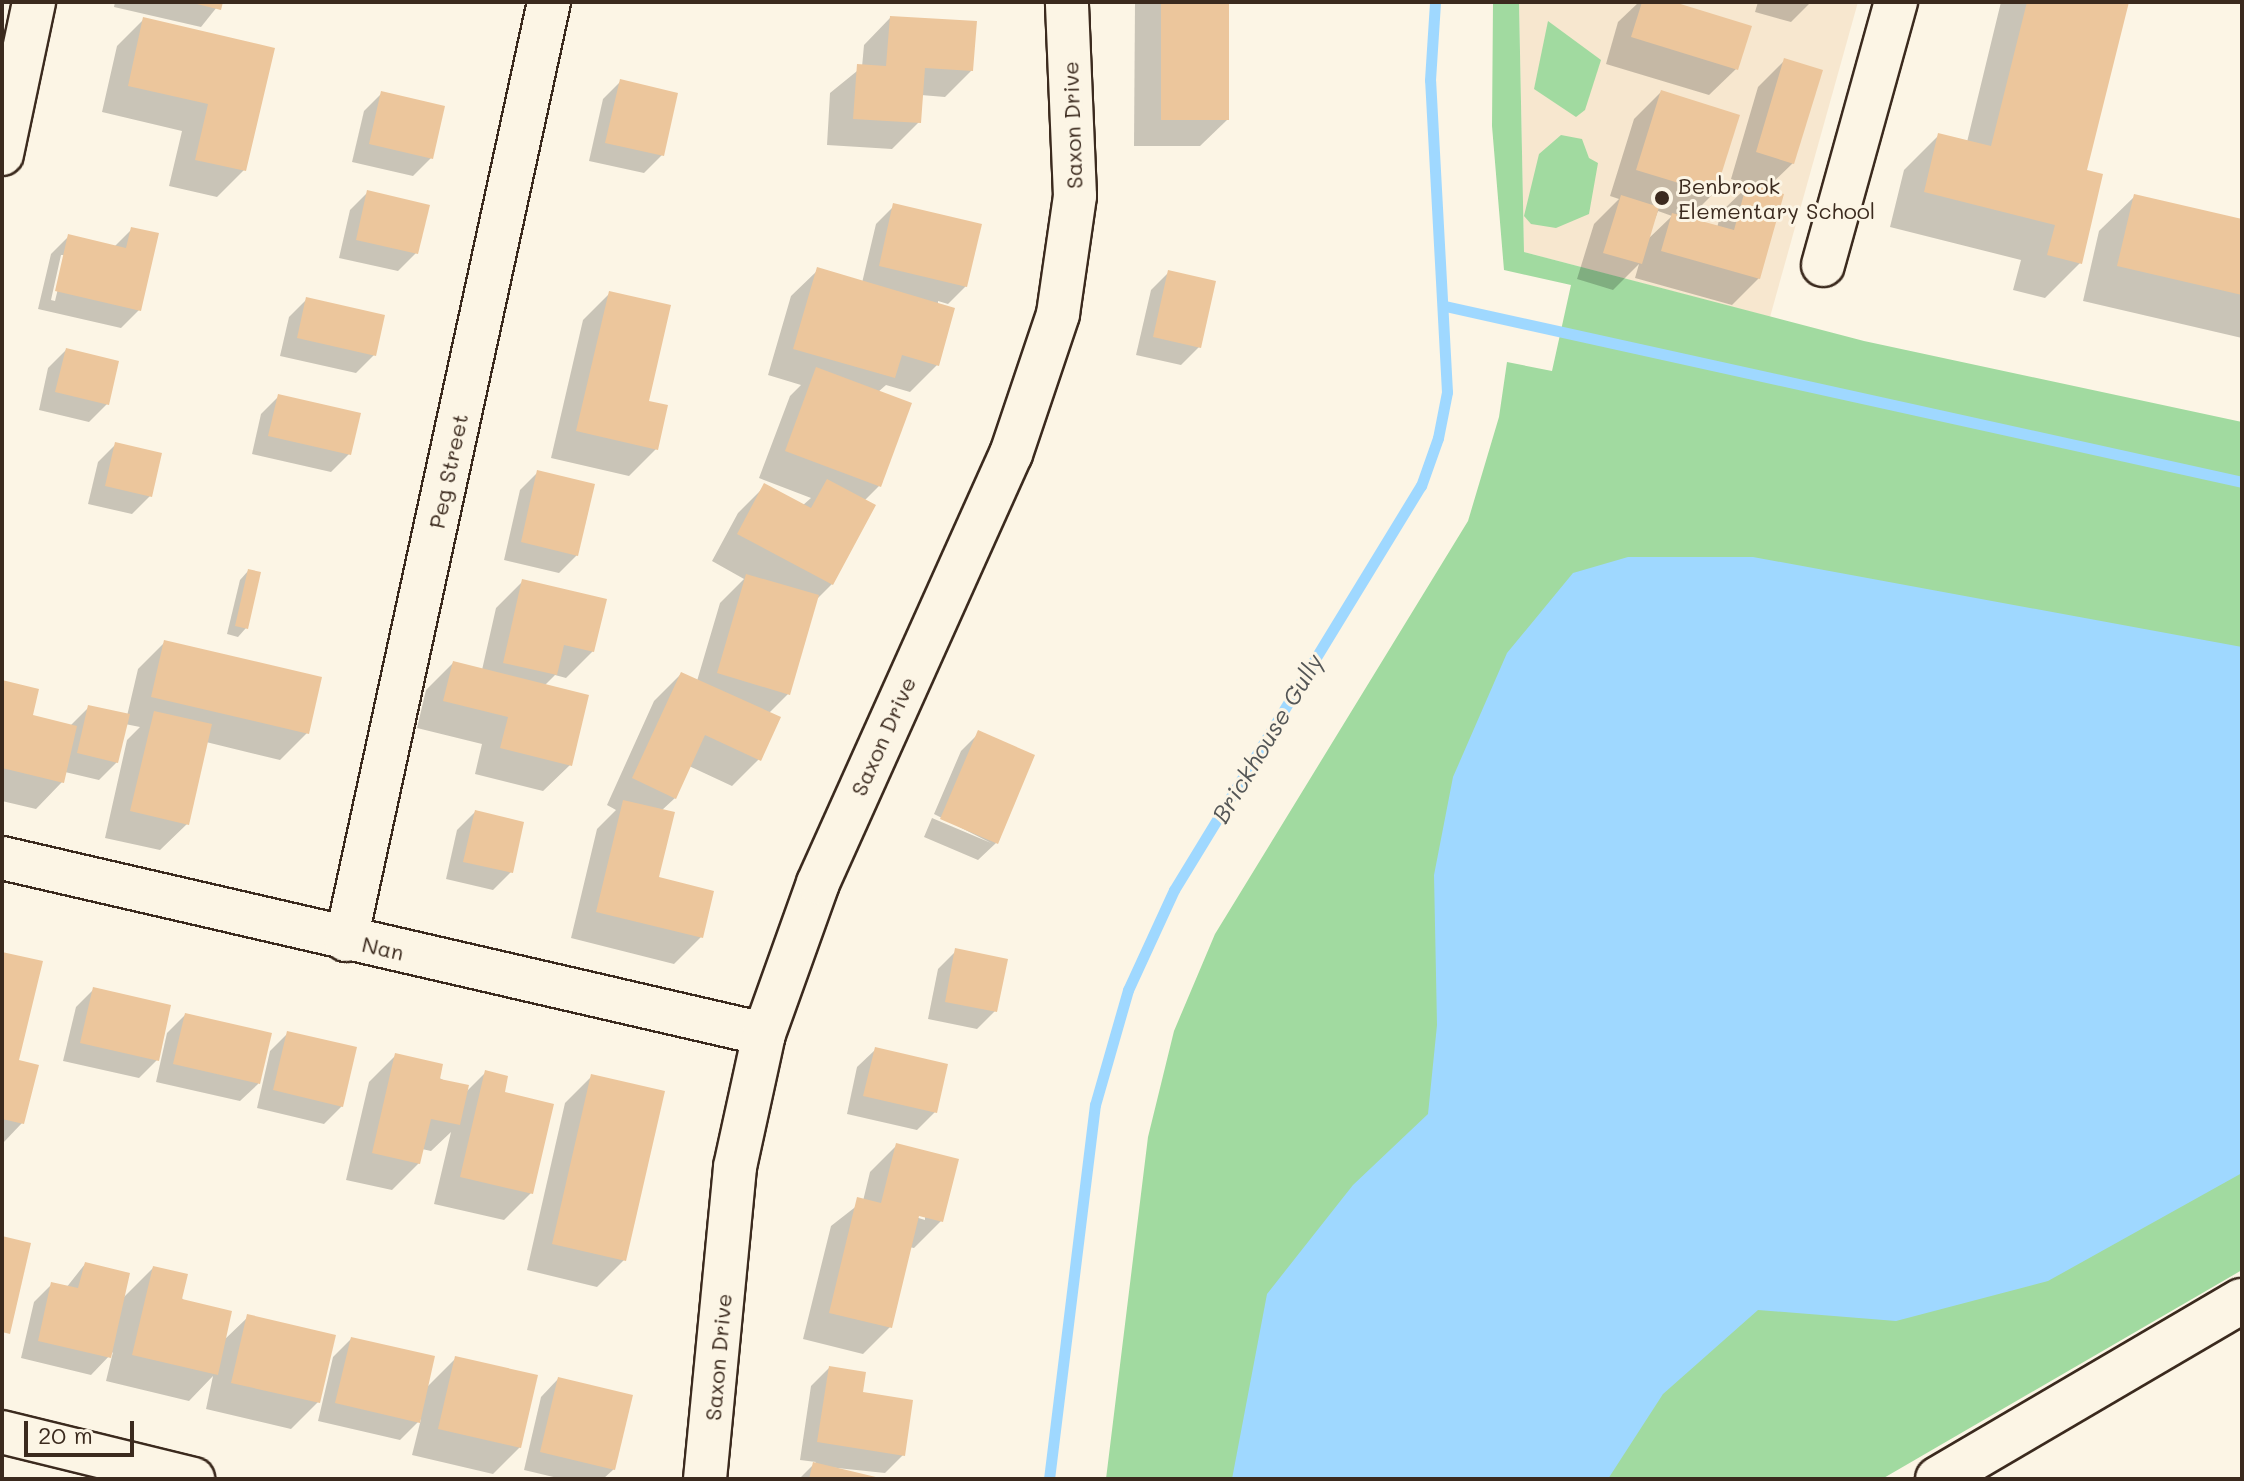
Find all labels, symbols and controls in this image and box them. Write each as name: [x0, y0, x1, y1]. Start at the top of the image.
street label: Saxon Drive: [1057, 61, 1087, 189]
place label: Benbrook Elementary School: [1678, 172, 1875, 224]
marker: Benbrook Elementary School: [1653, 189, 1671, 207]
street label: Peg Street: [423, 411, 473, 531]
water label: Brickhouse Gully: [1205, 648, 1329, 828]
street label: Saxon Drive: [845, 672, 921, 800]
street label: Nan: [360, 930, 406, 966]
street label: Saxon Drive: [699, 1292, 737, 1422]
scale bar: [28, 1405, 138, 1455]
text: 20 m: [38, 1419, 93, 1450]

